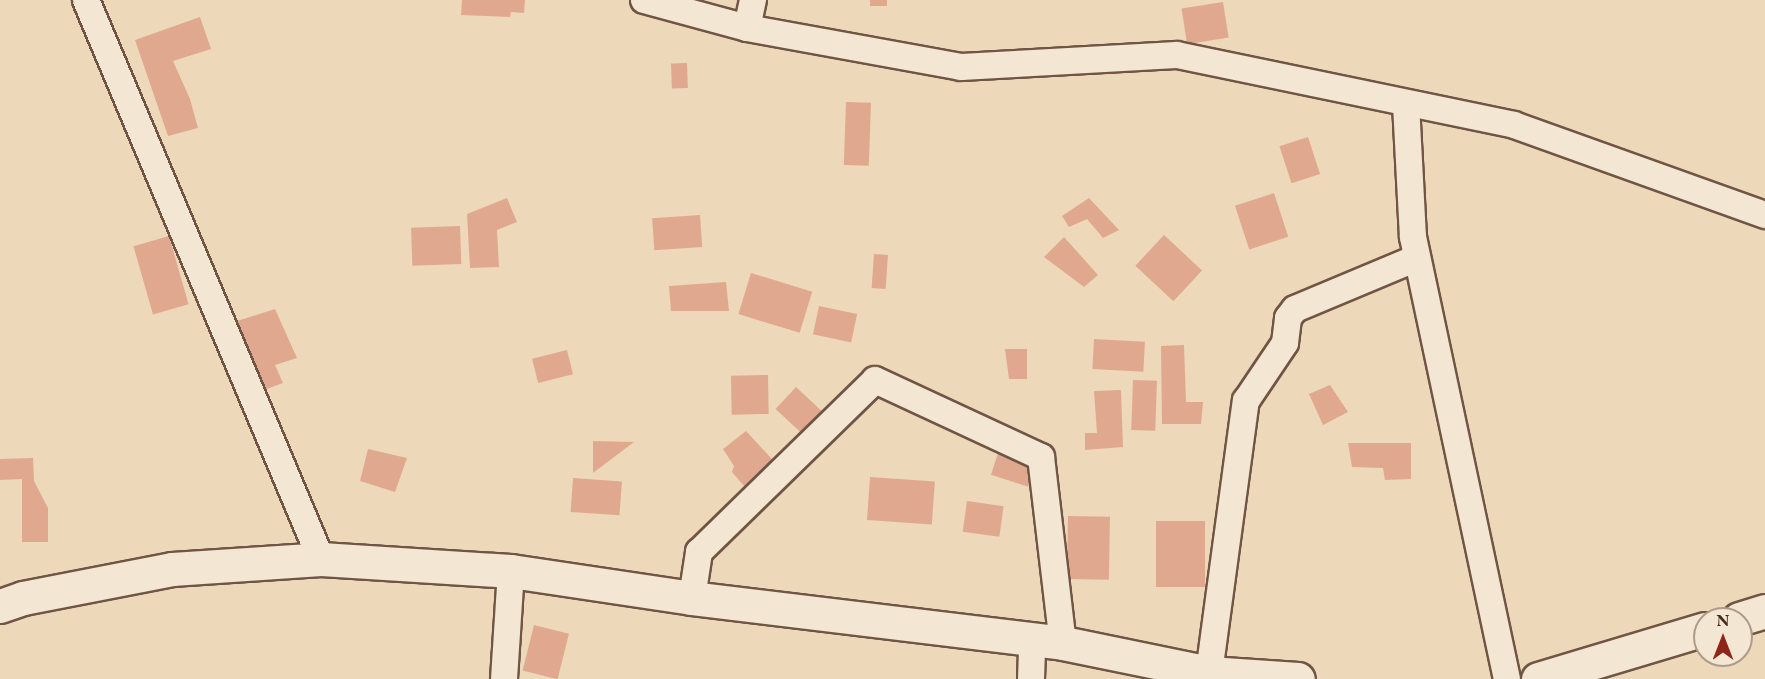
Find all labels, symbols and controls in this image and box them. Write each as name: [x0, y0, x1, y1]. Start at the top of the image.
north arrow: [1693, 607, 1753, 667]
text: N: [1717, 610, 1729, 631]

